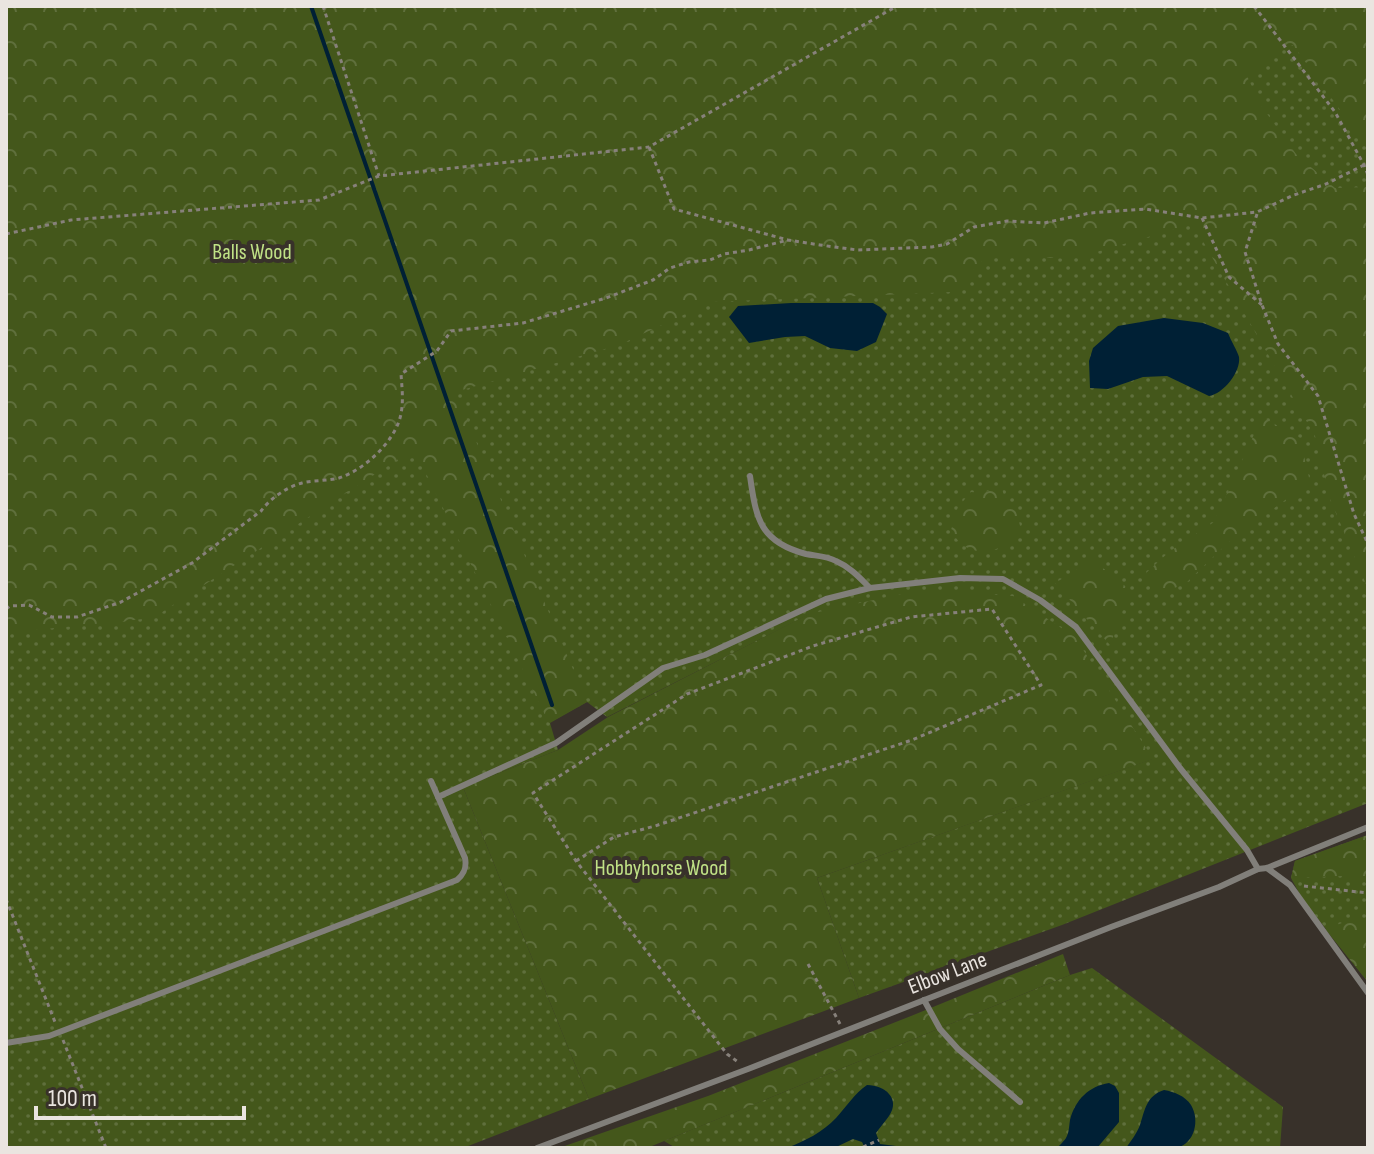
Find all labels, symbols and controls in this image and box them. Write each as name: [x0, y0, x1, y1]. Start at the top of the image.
park label: Balls Wood: [212, 239, 292, 266]
park label: Hobbyhorse Wood: [594, 855, 728, 882]
street label: Elbow Lane: [904, 946, 991, 1001]
scale bar: [36, 1070, 244, 1120]
text: 100 m: [48, 1084, 97, 1113]

